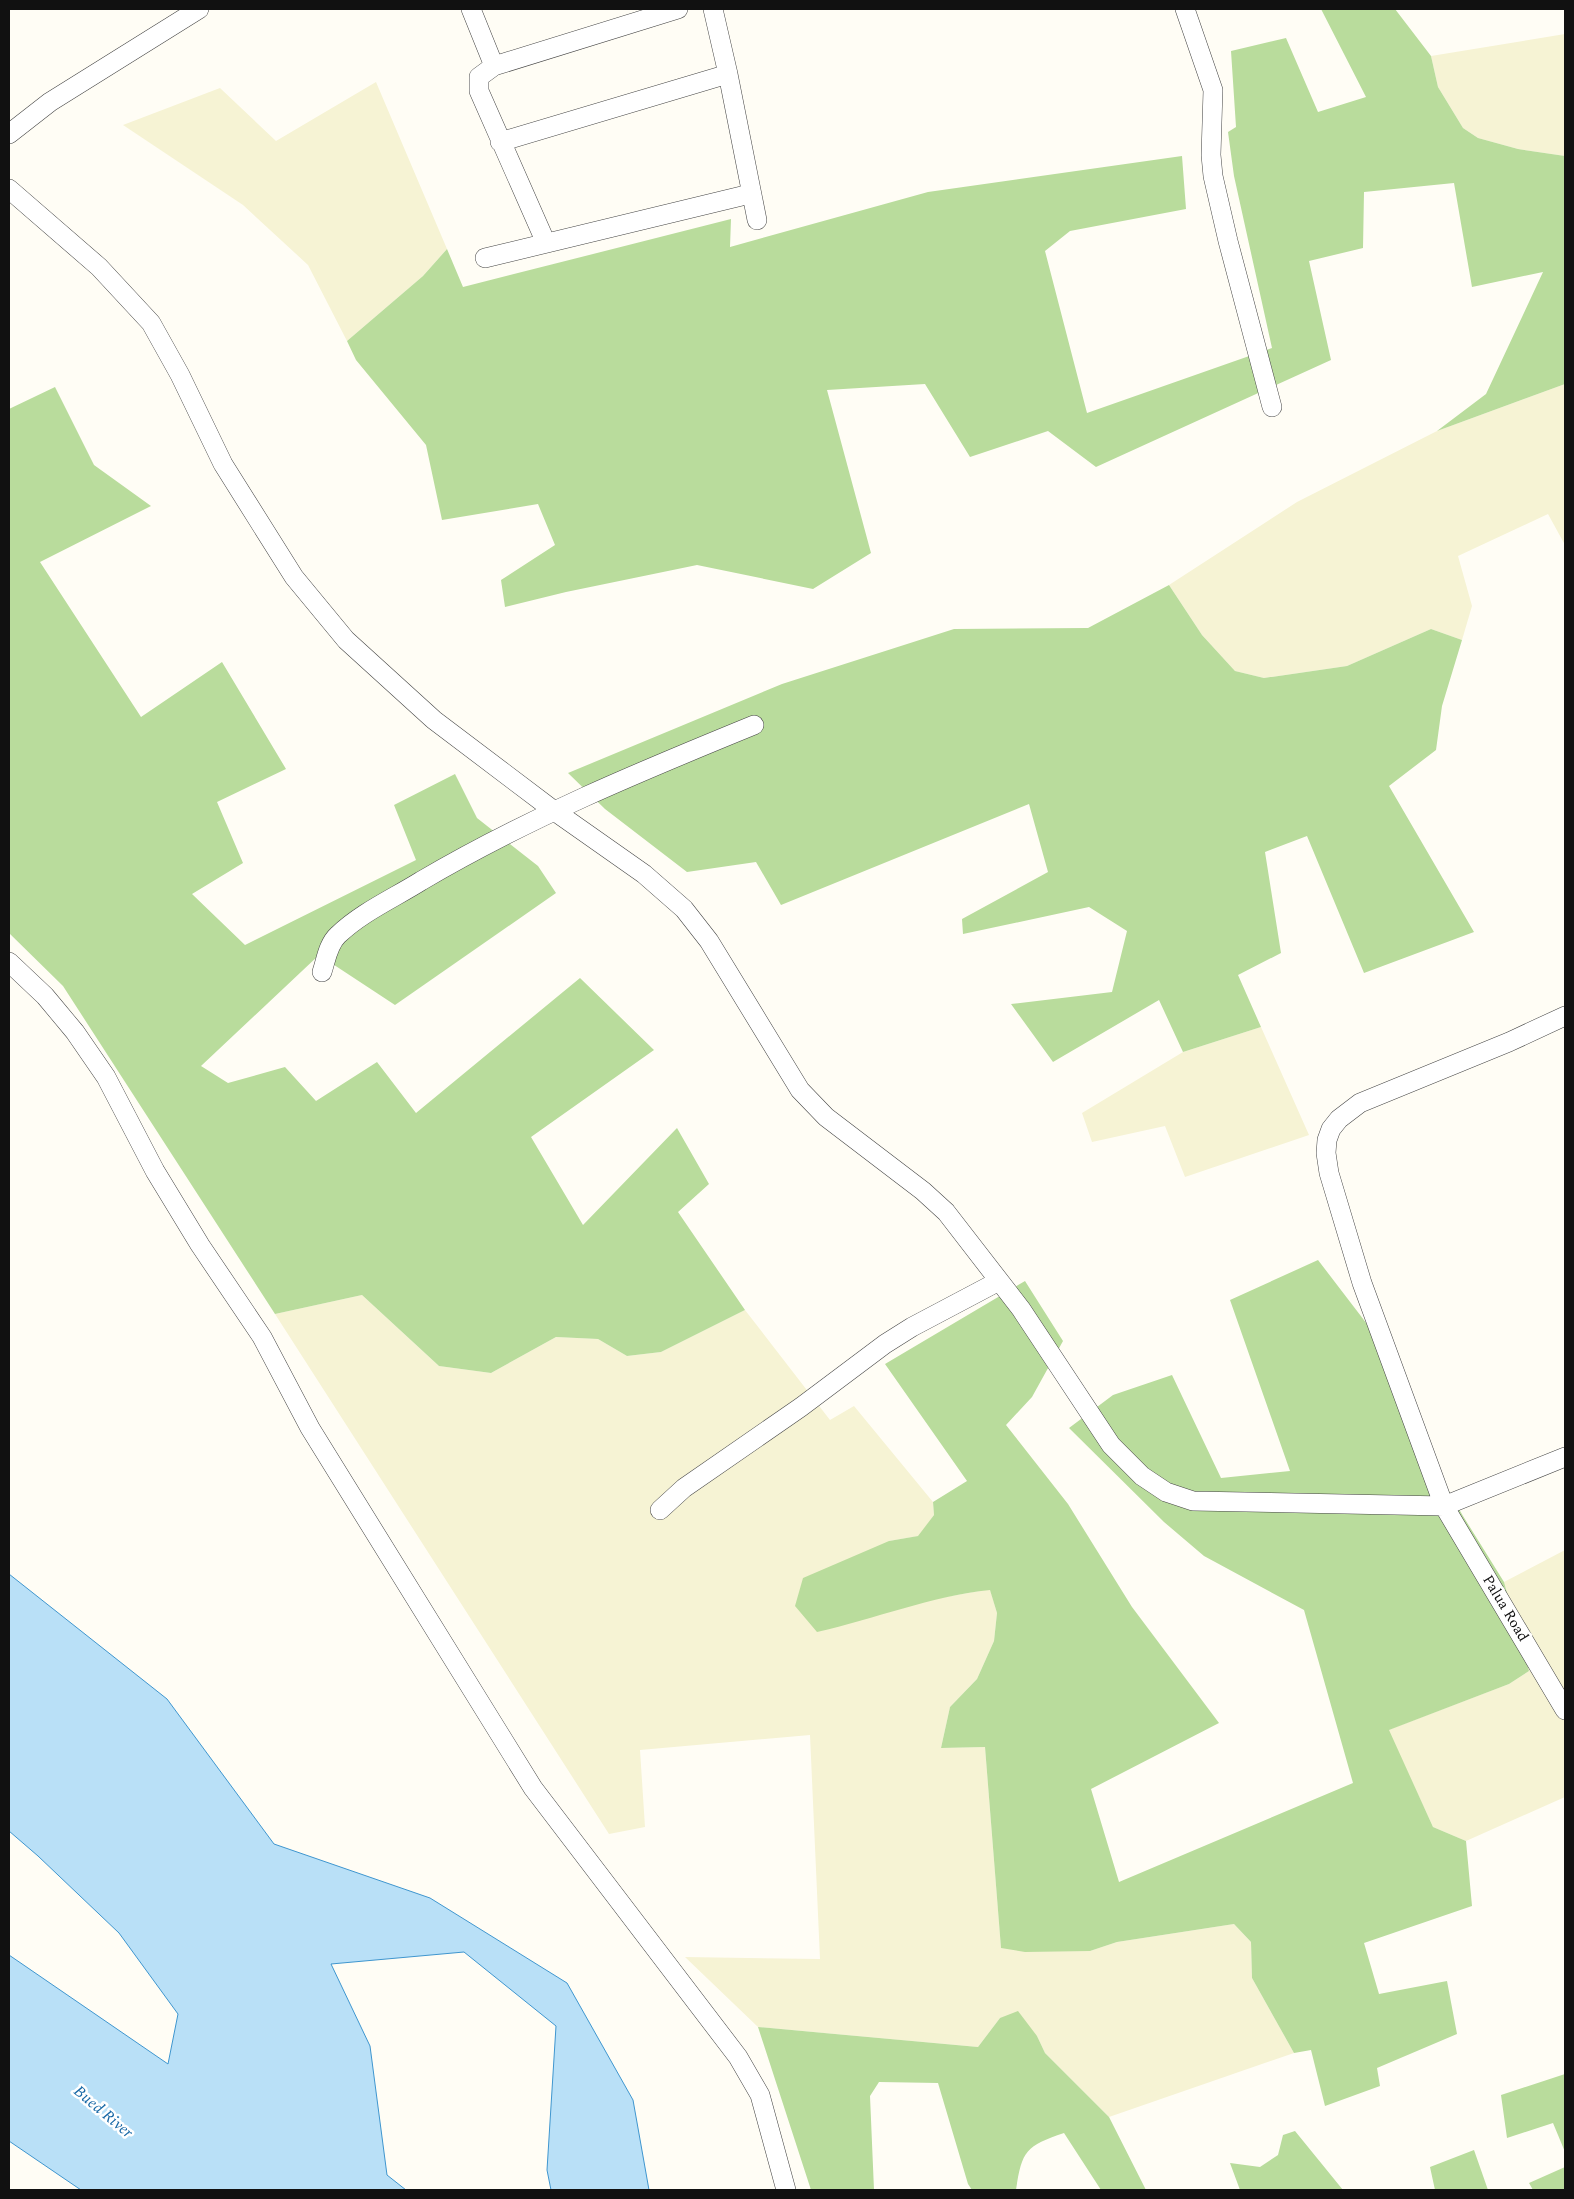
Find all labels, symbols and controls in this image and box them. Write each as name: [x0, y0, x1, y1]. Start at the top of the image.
street label: Palua Road: [1477, 1571, 1535, 1646]
water label: Bued River: [68, 2080, 139, 2144]

